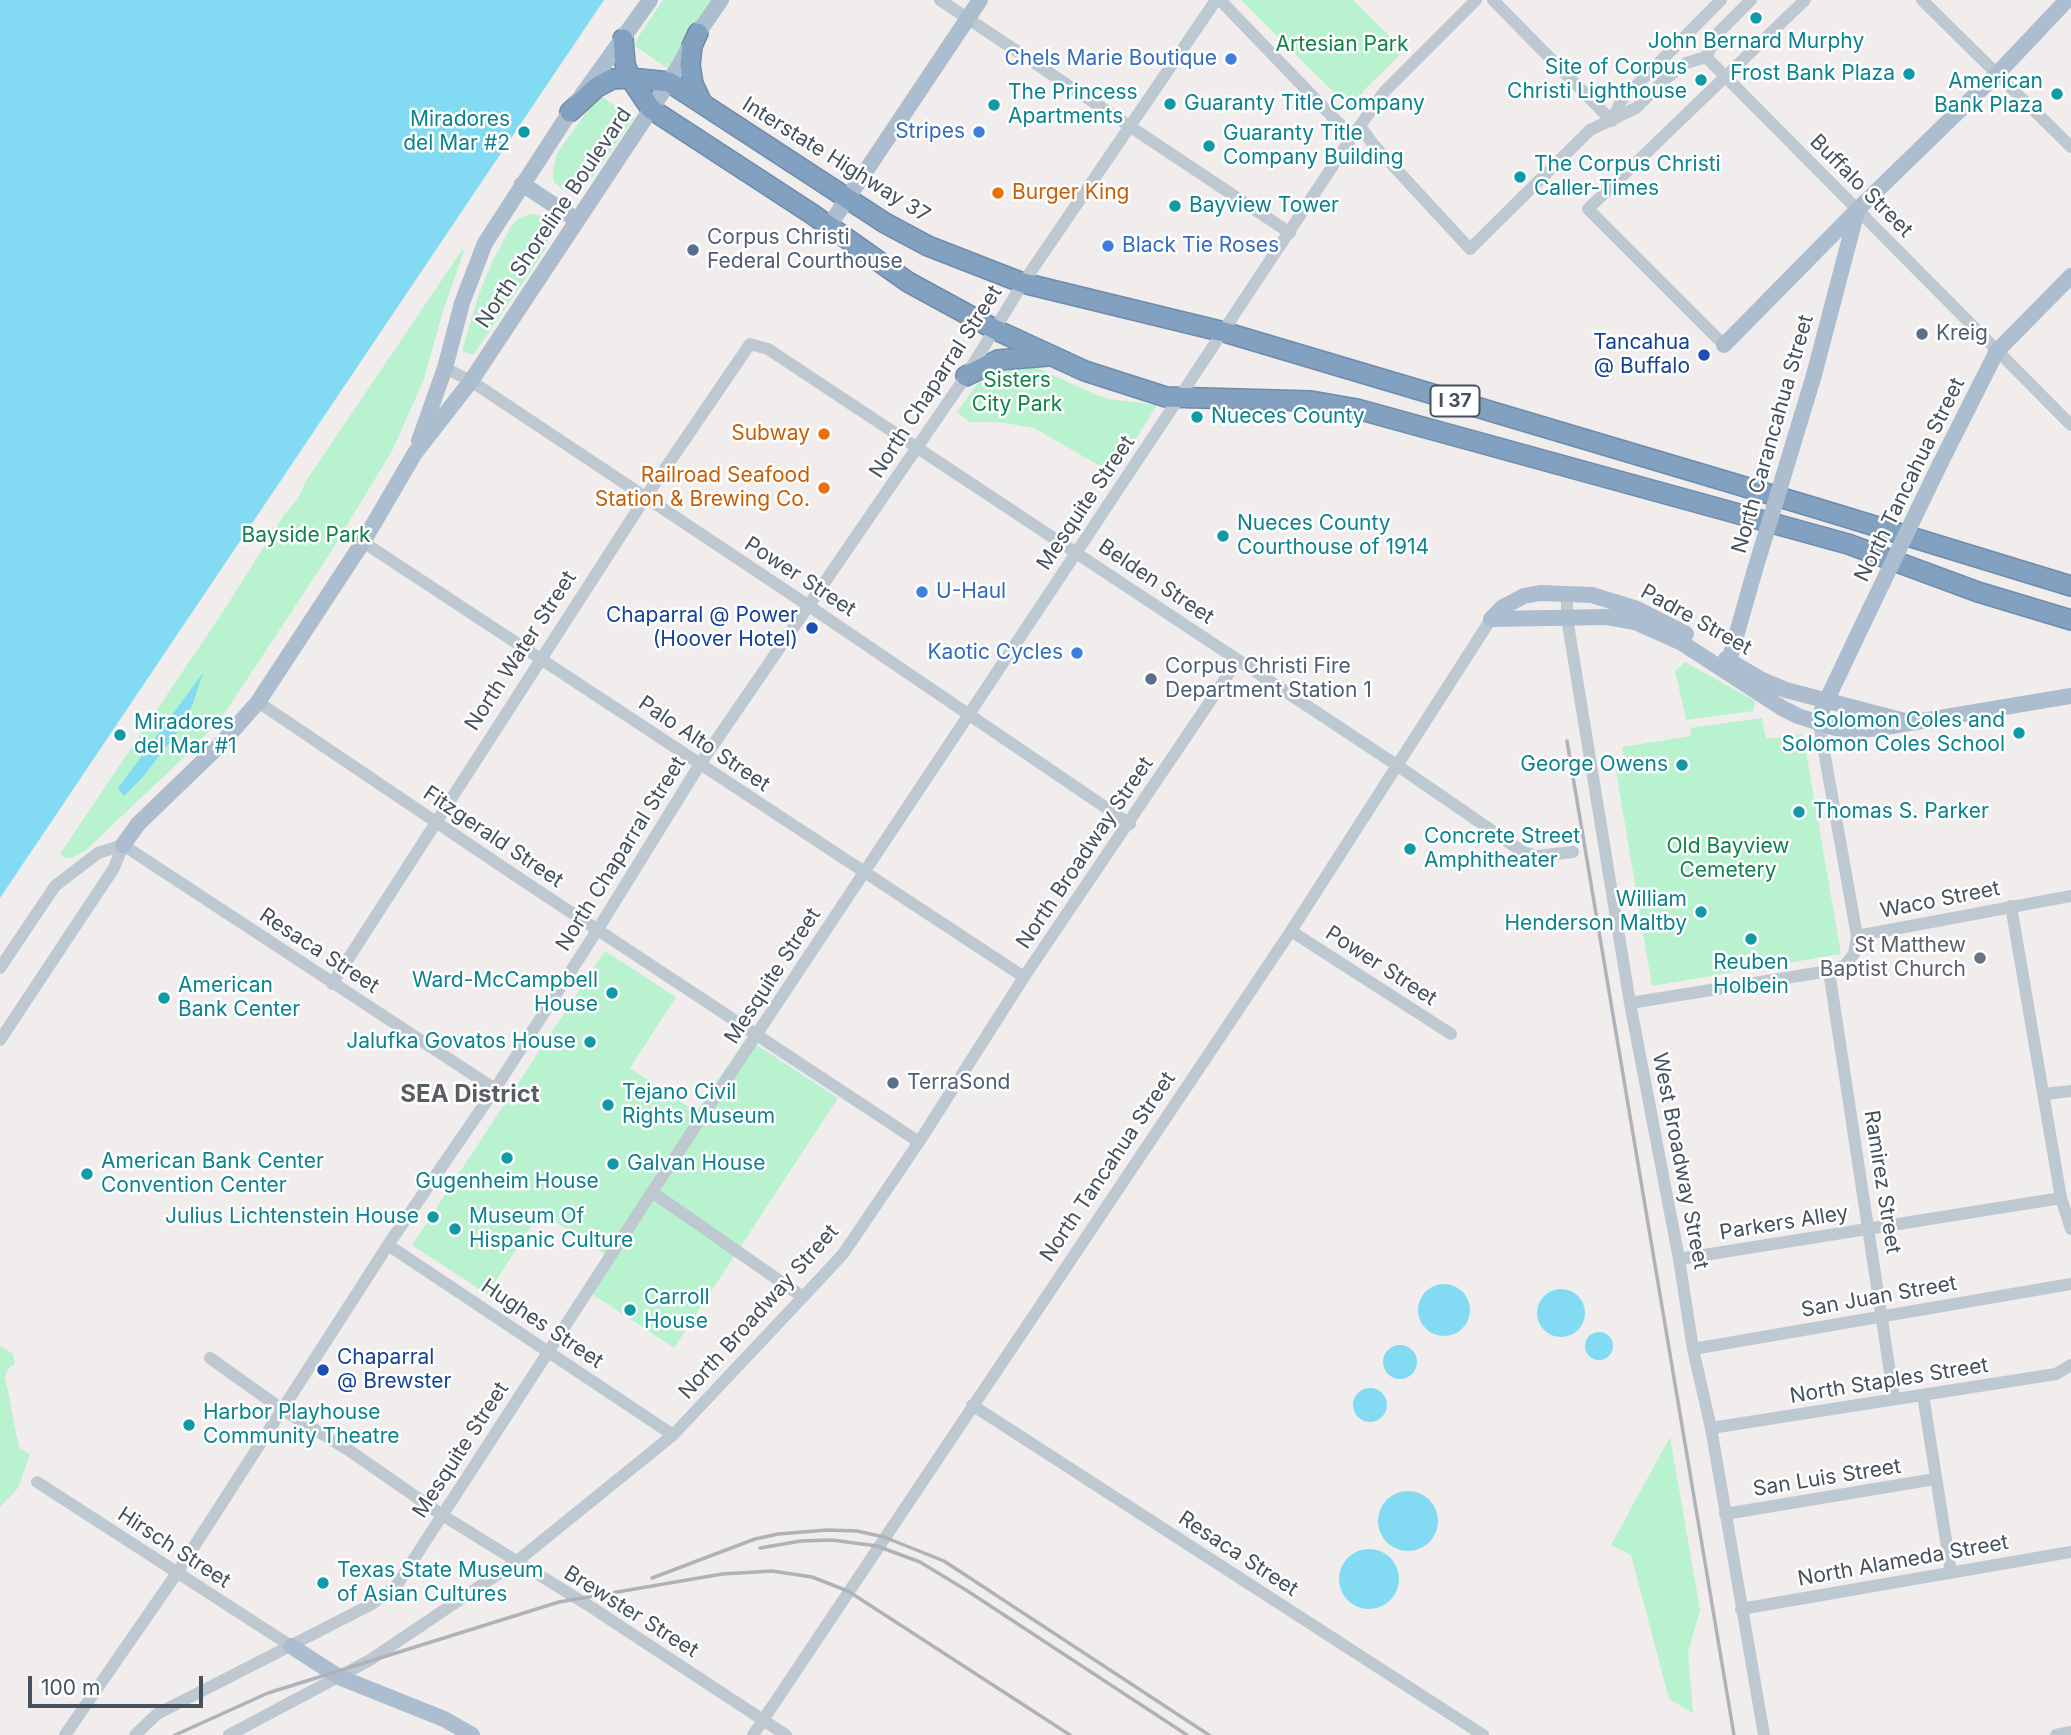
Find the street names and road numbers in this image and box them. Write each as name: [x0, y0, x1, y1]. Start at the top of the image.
street label: Interstate Highway 37: [737, 92, 935, 228]
street label: North Shoreline Boulevard: [471, 103, 637, 333]
street label: Buffalo Street: [1804, 129, 1918, 243]
street label: North Chaparral Street: [864, 281, 1008, 483]
street label: North Carancahua Street: [1727, 312, 1819, 556]
street label: North Tancahua Street: [1850, 374, 1970, 586]
road number: I 37: [1430, 386, 1480, 416]
street label: Mesquite Street: [1032, 431, 1140, 575]
street label: Power Street: [740, 532, 860, 622]
street label: Belden Street: [1094, 534, 1218, 630]
street label: North Water Street: [460, 566, 582, 736]
street label: Padre Street: [1636, 579, 1756, 661]
street label: Palo Alto Street: [633, 691, 775, 797]
street label: North Chaparral Street: [551, 752, 691, 956]
street label: North Broadway Street: [1011, 752, 1159, 954]
street label: Fitzgerald Street: [418, 781, 568, 893]
street label: Waco Street: [1878, 876, 2002, 924]
street label: Resaca Street: [254, 903, 384, 999]
street label: Mesquite Street: [720, 903, 826, 1049]
street label: Power Street: [1321, 921, 1441, 1011]
street label: West Broadway Street: [1647, 1051, 1713, 1271]
street label: North Tancahua Street: [1035, 1067, 1181, 1267]
street label: Ramirez Street: [1858, 1108, 1906, 1256]
street label: Parkers Alley: [1718, 1200, 1850, 1246]
street label: North Broadway Street: [674, 1220, 844, 1404]
street label: San Juan Street: [1799, 1271, 1959, 1323]
street label: Hughes Street: [476, 1274, 608, 1374]
street label: North Staples Street: [1788, 1353, 1990, 1409]
street label: Mesquite Street: [408, 1377, 514, 1523]
street label: San Luis Street: [1751, 1454, 1903, 1502]
street label: Hirsch Street: [113, 1502, 235, 1594]
street label: Resaca Street: [1173, 1506, 1303, 1602]
street label: North Alameda Street: [1796, 1530, 2010, 1592]
street label: Brewster Street: [559, 1561, 703, 1663]

